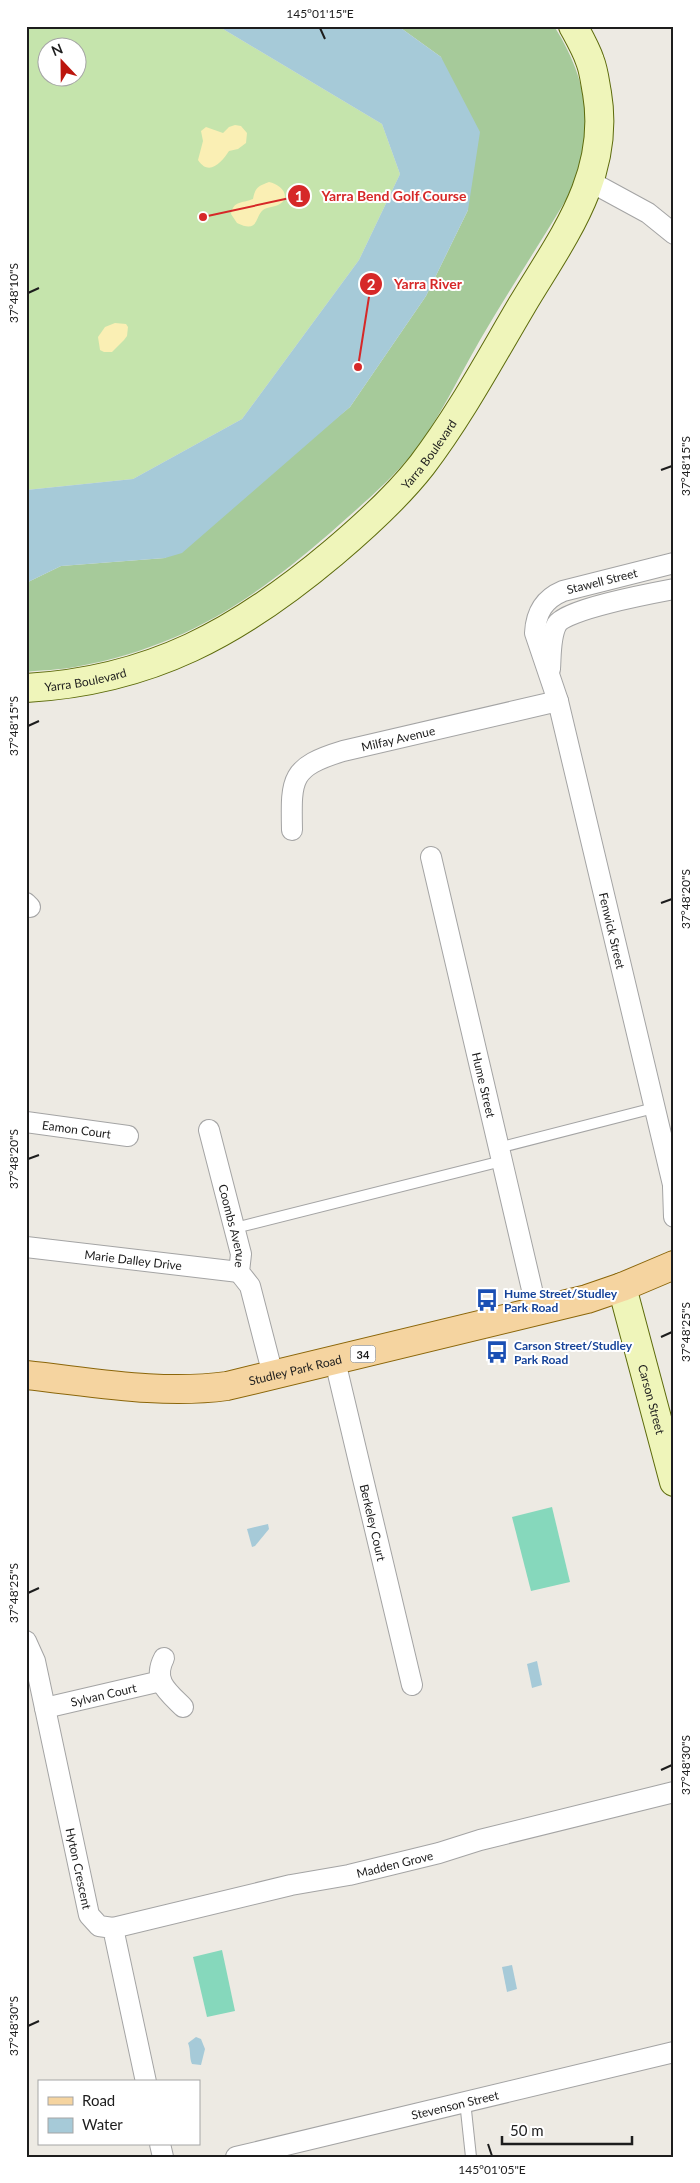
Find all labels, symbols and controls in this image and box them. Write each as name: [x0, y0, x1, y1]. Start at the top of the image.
text: 145°01'15"E: [286, 6, 354, 21]
north arrow: [38, 38, 88, 88]
text: N: [49, 40, 65, 59]
callout: Yarra Bend Golf Course: [287, 182, 477, 211]
text: 1: [295, 187, 303, 205]
text: Yarra Bend Golf Course: [321, 187, 467, 204]
text: 37°48'10"S: [6, 263, 21, 323]
callout: Yarra River: [359, 270, 471, 299]
text: 2: [367, 275, 376, 293]
text: Yarra River: [393, 275, 463, 292]
street label: Yarra Boulevard: [398, 417, 459, 492]
text: 37°48'15"S: [678, 436, 693, 496]
street label: Stawell Street: [565, 565, 640, 597]
street label: Yarra Boulevard: [44, 665, 128, 694]
text: 37°48'15"S: [6, 696, 21, 756]
street label: Milfay Avenue: [360, 722, 436, 754]
text: 37°48'20"S: [678, 869, 693, 929]
street label: Fenwick Street: [596, 891, 629, 971]
street label: Hume Street: [469, 1051, 499, 1120]
street label: Eamon Court: [41, 1117, 113, 1141]
text: 37°48'20"S: [6, 1129, 21, 1189]
street label: Coombs Avenue: [216, 1182, 248, 1269]
street label: Marie Dalley Drive: [84, 1246, 183, 1273]
place label: Hume Street/Studley Park Road: [504, 1286, 618, 1315]
bus stop icon: Hume Street/Studley Park Road: [474, 1287, 500, 1313]
text: 37°48'25"S: [678, 1302, 693, 1362]
place label: Carson Street/Studley Park Road: [514, 1338, 633, 1367]
bus stop icon: Carson Street/Studley Park Road: [484, 1339, 510, 1365]
road number: 34: [350, 1346, 376, 1362]
street label: Studley Park Road: [247, 1351, 343, 1388]
street label: Carson Street: [635, 1362, 669, 1436]
street label: Berkeley Court: [357, 1483, 390, 1563]
text: 37°48'25"S: [6, 1563, 21, 1623]
street label: Sylvan Court: [69, 1679, 139, 1709]
text: 37°48'30"S: [678, 1735, 693, 1795]
street label: Hyton Crescent: [63, 1826, 95, 1911]
street label: Madden Grove: [355, 1847, 435, 1880]
text: 37°48'30"S: [6, 1996, 21, 2056]
legend: [38, 2080, 200, 2146]
street label: Stevenson Street: [410, 2087, 501, 2122]
text: Road: [82, 2091, 115, 2109]
scale bar: [502, 2113, 632, 2145]
text: Water: [82, 2115, 123, 2133]
text: 50 m: [510, 2121, 544, 2139]
text: 145°01'05"E: [458, 2162, 526, 2177]

